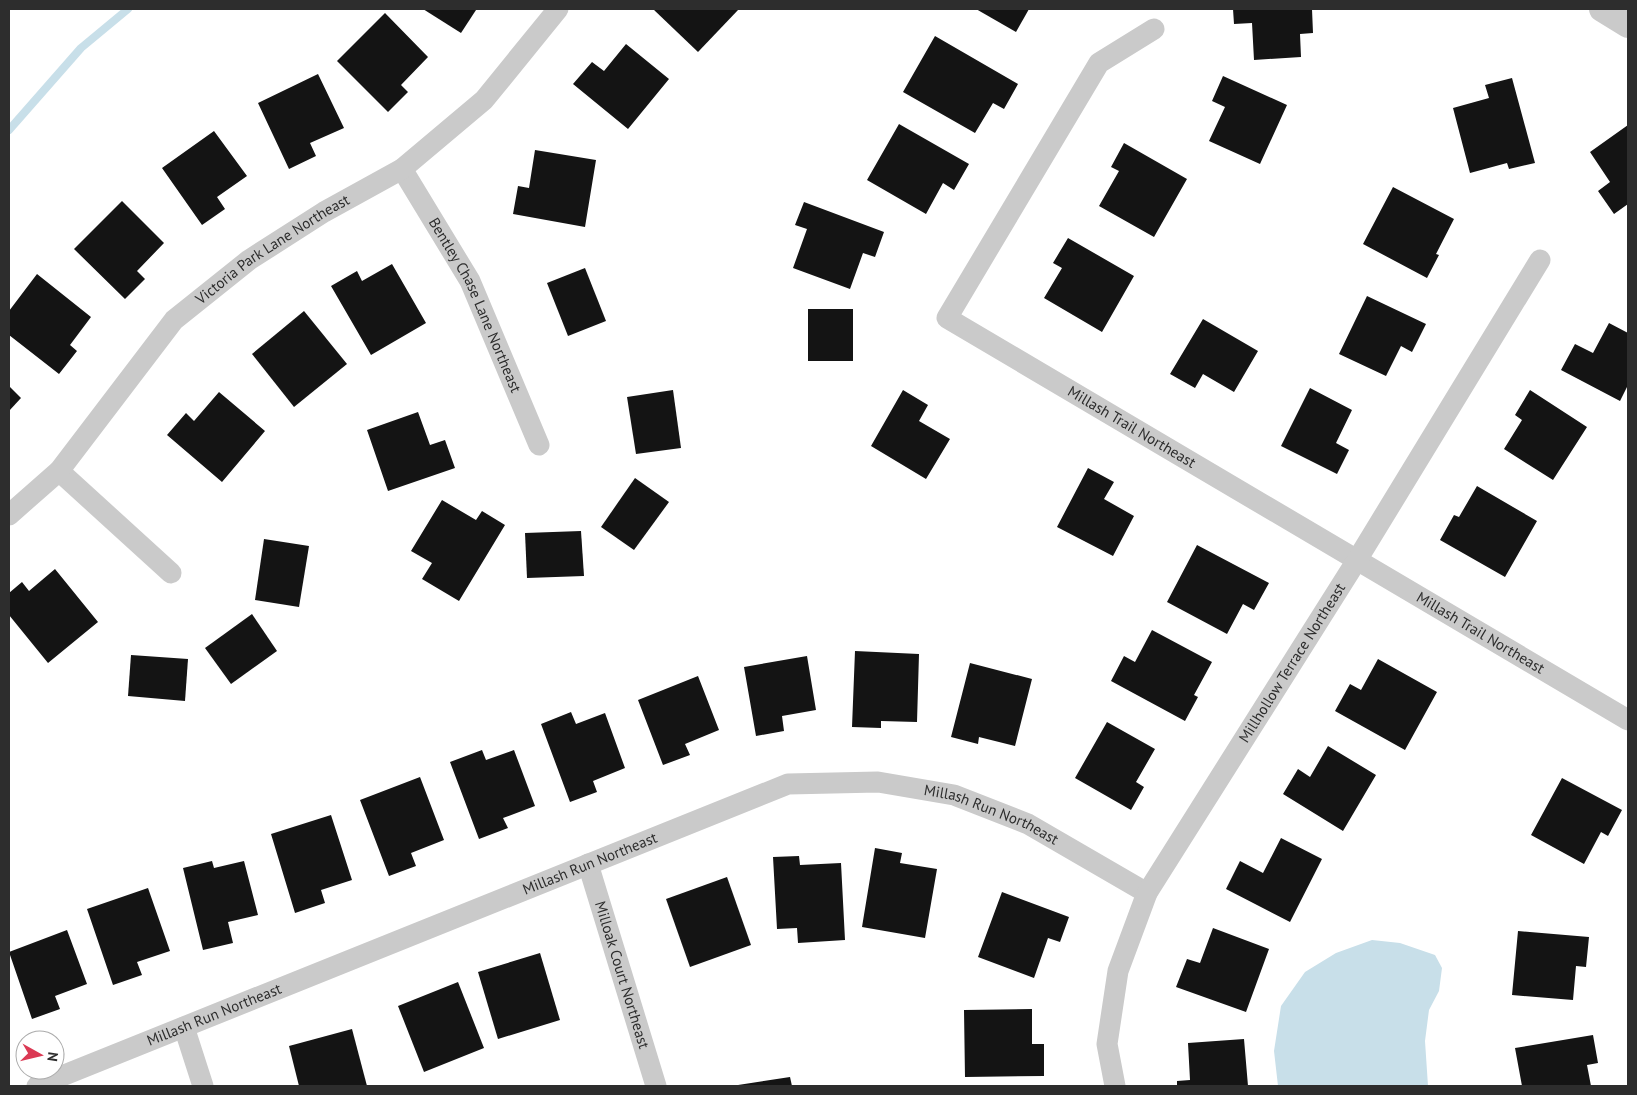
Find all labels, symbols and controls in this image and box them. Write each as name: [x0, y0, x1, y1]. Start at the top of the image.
street label: Victoria Park Lane Northeast: [191, 190, 353, 309]
street label: Bentley Chase Lane Northeast: [425, 214, 526, 395]
street label: Millash Trail Northeast: [1064, 381, 1199, 472]
street label: Millhollow Terrace Northeast: [1234, 579, 1349, 746]
street label: Millash Trail Northeast: [1413, 587, 1548, 678]
street label: Millash Run Northeast: [923, 780, 1062, 849]
street label: Millash Run Northeast: [520, 828, 660, 899]
street label: Milloak Court Northeast: [591, 899, 654, 1051]
street label: Millash Run Northeast: [144, 979, 284, 1050]
north arrow: [15, 1030, 65, 1080]
text: N: [43, 1051, 62, 1063]

